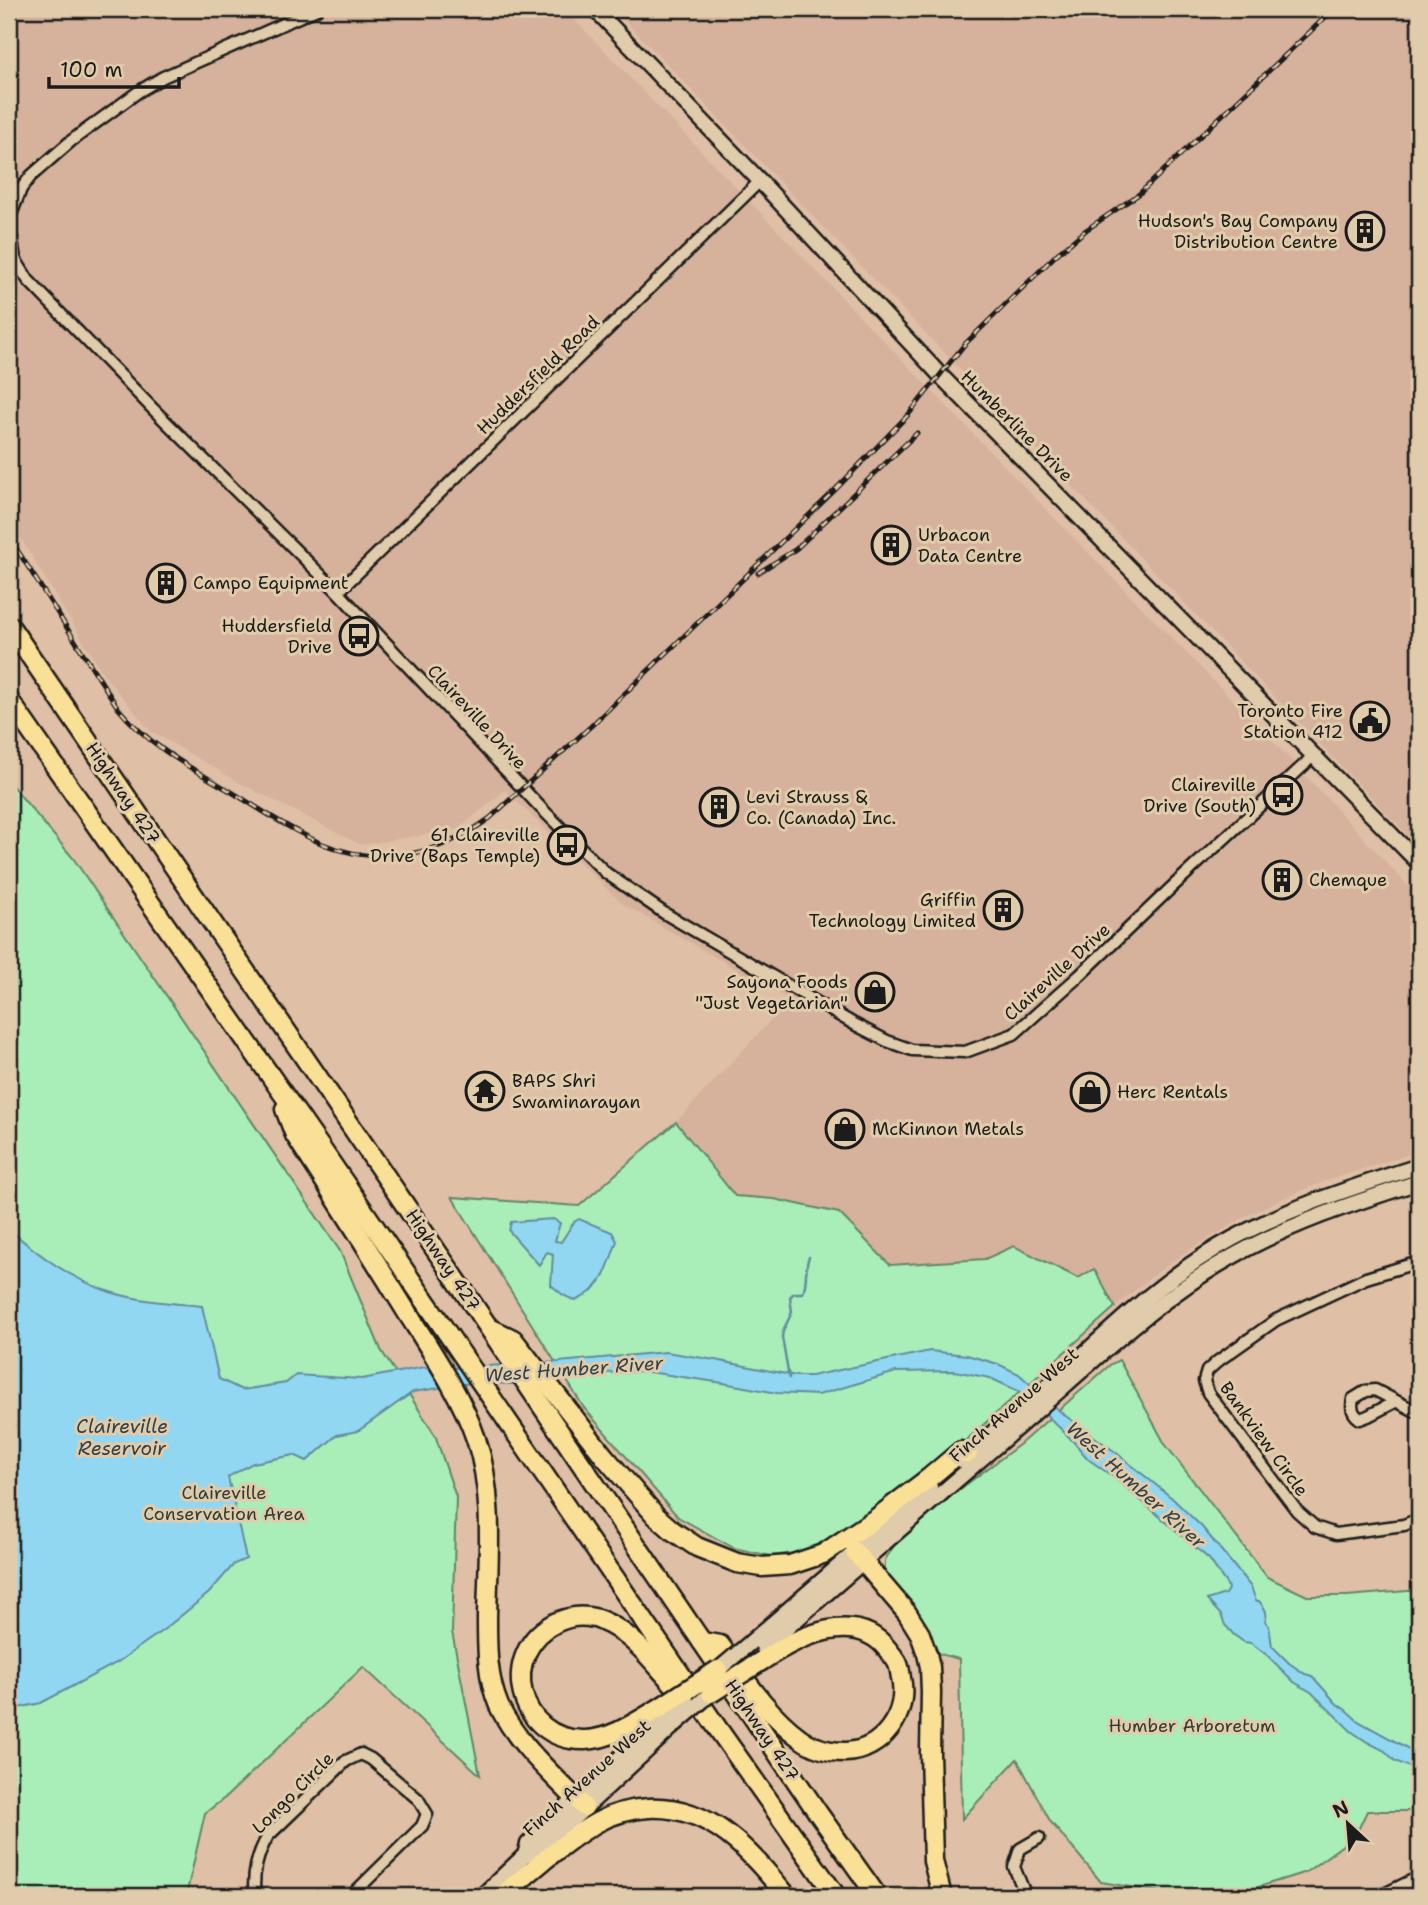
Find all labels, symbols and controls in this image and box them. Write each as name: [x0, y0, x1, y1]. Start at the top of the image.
scale bar: [49, 46, 178, 90]
text: 100 m: [60, 56, 123, 84]
place label: Hudson's Bay Company Distribution Centre: [1138, 209, 1338, 254]
building icon: Hudson's Bay Company Distribution Centre: [1344, 210, 1386, 252]
street label: Huddersfield Road: [471, 310, 605, 440]
street label: Humberline Drive: [956, 365, 1078, 487]
place label: Urbacon Data Centre: [918, 523, 1022, 568]
building icon: Urbacon Data Centre: [870, 524, 912, 566]
building icon: Campo Equipment: [145, 562, 187, 604]
place label: Campo Equipment: [193, 571, 349, 595]
place label: Huddersfield Drive: [221, 614, 332, 659]
bus stop icon: Huddersfield Drive: [338, 615, 380, 657]
street label: Claireville Drive: [422, 659, 532, 775]
place label: Toronto Fire Station 412: [1237, 699, 1343, 744]
public building icon: Toronto Fire Station 412: [1349, 700, 1391, 742]
street label: Highway 427: [80, 738, 166, 848]
place label: Claireville Drive (South): [1144, 773, 1256, 818]
bus stop icon: Claireville Drive (South): [1262, 774, 1304, 816]
place label: Levi Strauss & Co. (Canada) Inc.: [746, 785, 896, 830]
building icon: Levi Strauss & Co. (Canada) Inc.: [698, 786, 740, 828]
place label: 61 Claireville Drive (Baps Temple): [370, 823, 540, 868]
bus stop icon: 61 Claireville Drive (Baps Temple): [546, 824, 588, 866]
building icon: Chemque: [1261, 859, 1303, 901]
place label: Chemque: [1309, 868, 1387, 892]
place label: Griffin Technology Limited: [809, 888, 976, 933]
building icon: Griffin Technology Limited: [982, 889, 1024, 931]
street label: Claireville Drive: [999, 918, 1115, 1026]
place label: Sayona Foods "Just Vegetarian": [695, 970, 848, 1015]
shop icon: Sayona Foods "Just Vegetarian": [854, 971, 896, 1013]
place label: BAPS Shri Swaminarayan: [512, 1069, 641, 1114]
temple icon: BAPS Shri Swaminarayan: [464, 1070, 506, 1112]
shop icon: Herc Rentals: [1069, 1071, 1111, 1113]
place label: Herc Rentals: [1117, 1080, 1228, 1104]
shop icon: McKinnon Metals: [824, 1108, 866, 1150]
place label: McKinnon Metals: [872, 1117, 1024, 1141]
street label: Highway 427: [400, 1205, 486, 1315]
street label: Finch Avenue West: [944, 1342, 1084, 1468]
water label: West Humber River: [484, 1350, 665, 1388]
street label: Bankview Circle: [1214, 1377, 1314, 1501]
water label: Claireville Reservoir: [76, 1414, 168, 1461]
water label: West Humber River: [1061, 1416, 1212, 1555]
park label: Claireville Conservation Area: [143, 1481, 305, 1526]
street label: Highway 427: [719, 1675, 805, 1785]
street label: Finch Avenue West: [518, 1714, 656, 1842]
park label: Humber Arboretum: [1109, 1714, 1275, 1738]
street label: Longo Circle: [247, 1747, 339, 1839]
north arrow: [1312, 1790, 1382, 1860]
text: N: [1329, 1795, 1353, 1824]

